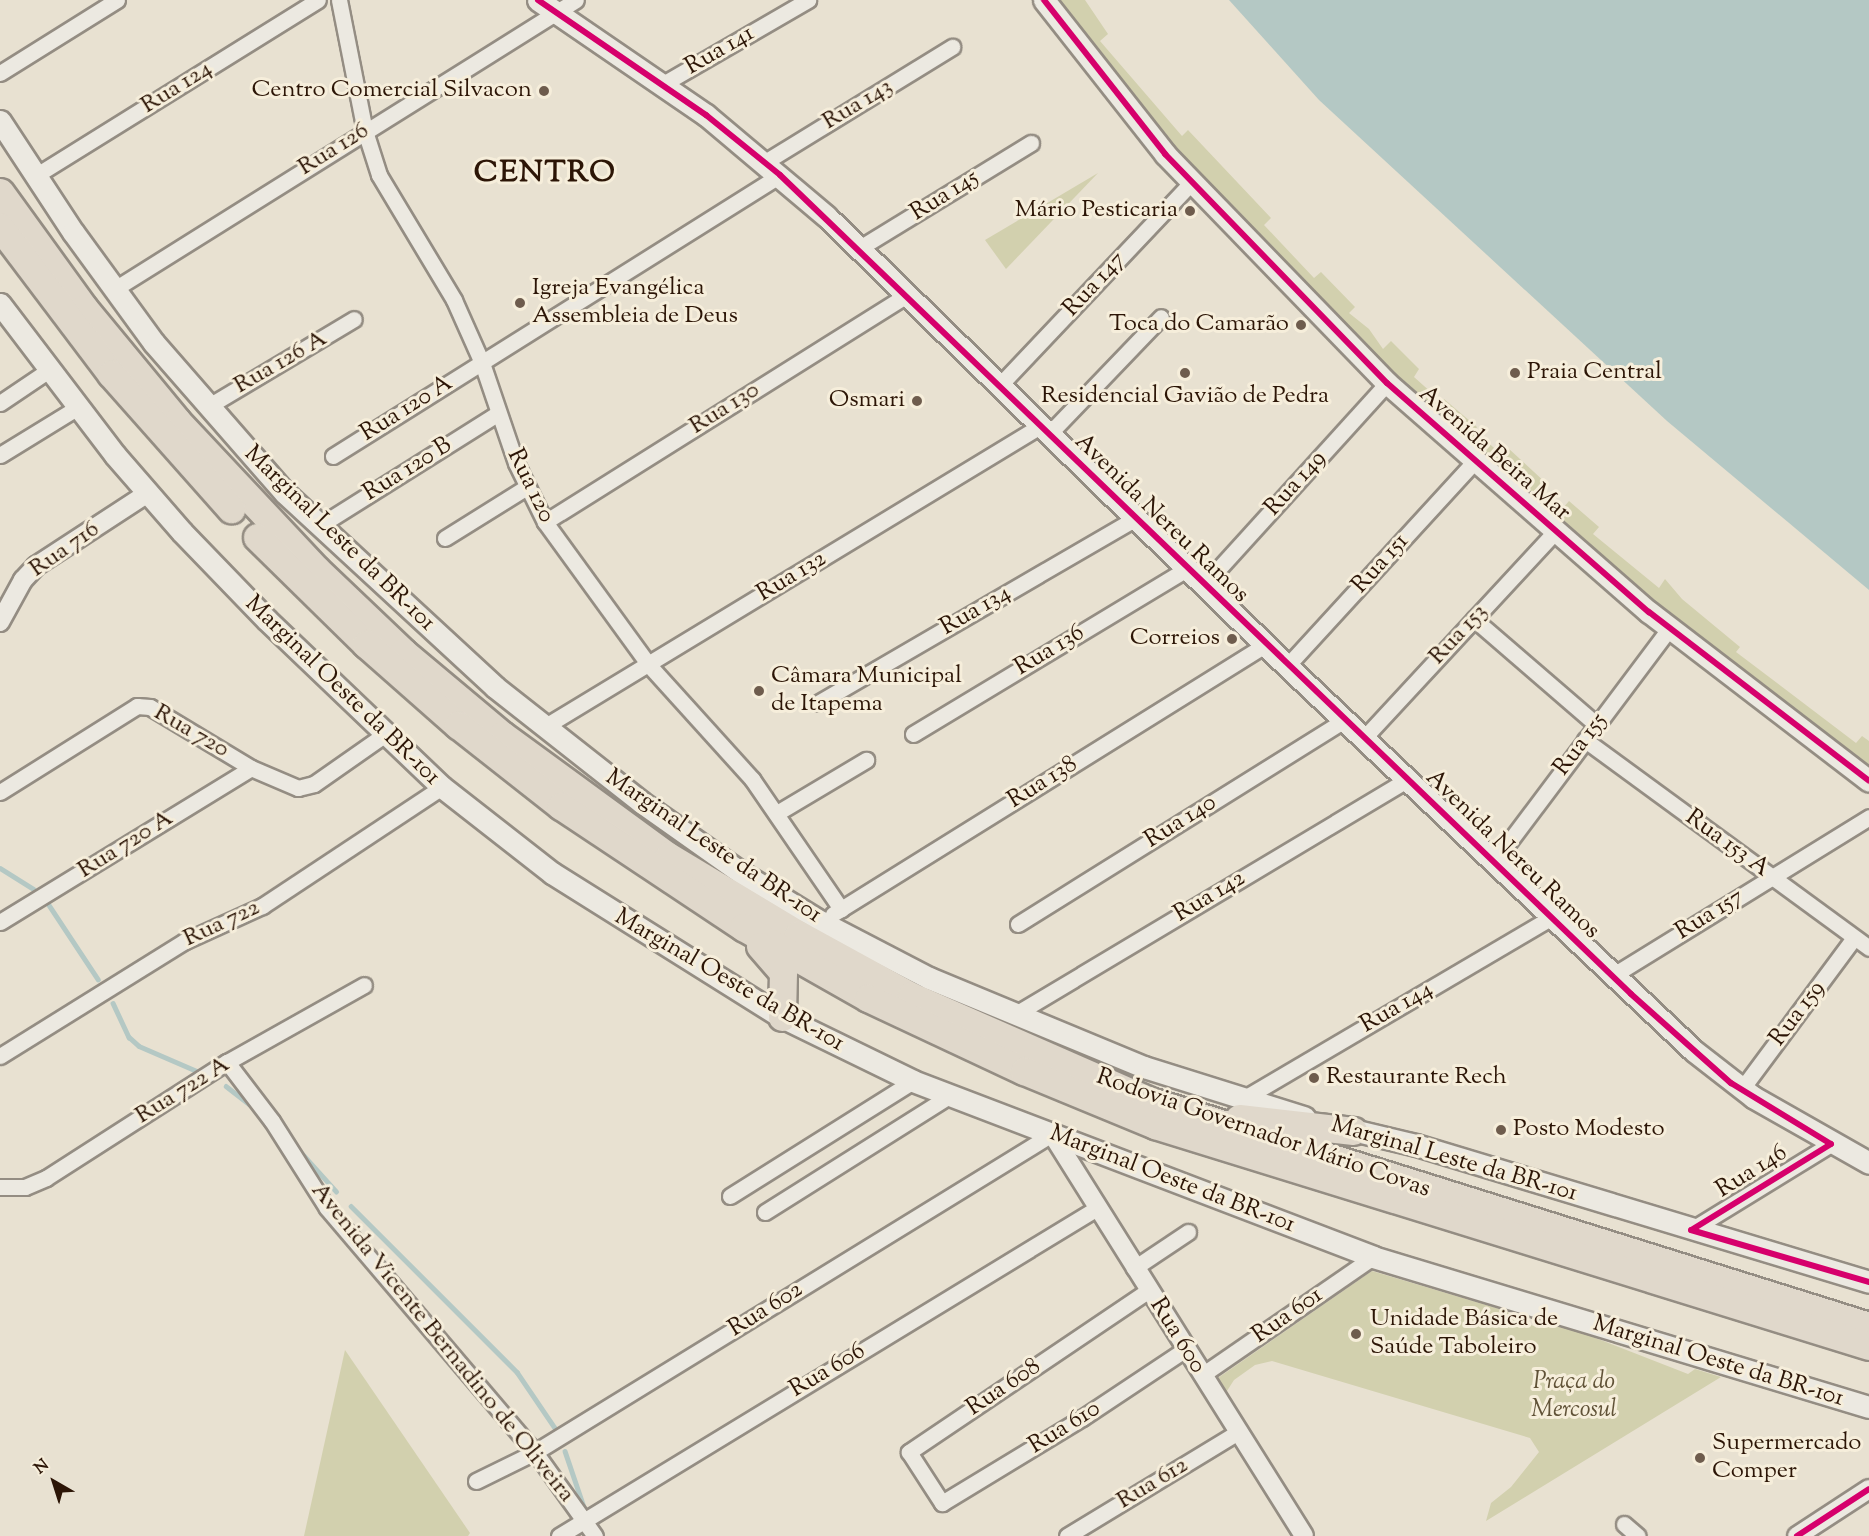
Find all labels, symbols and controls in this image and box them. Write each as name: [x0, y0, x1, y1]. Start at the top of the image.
street label: Rua 141: [680, 20, 760, 82]
street label: Rua 124: [136, 55, 218, 121]
street label: Rua 143: [818, 73, 898, 137]
place label: Centro Comercial Silvacon: [252, 77, 532, 105]
marker: Centro Comercial Silvacon: [537, 84, 551, 98]
street label: Rua 126: [293, 117, 375, 183]
district label: CENTRO: [474, 156, 616, 192]
street label: Rua 145: [906, 164, 984, 228]
place label: Mário Pesticaria: [1015, 197, 1178, 225]
marker: Mário Pesticaria: [1183, 204, 1197, 218]
street label: Rua 147: [1058, 246, 1132, 324]
place label: Igreja Evangélica Assembleia de Deus: [532, 275, 738, 331]
marker: Igreja Evangélica Assembleia de Deus: [513, 296, 527, 310]
place label: Toca do Camarão: [1109, 311, 1289, 339]
marker: Toca do Camarão: [1294, 318, 1308, 332]
street label: Rua 126 A: [229, 325, 333, 401]
place label: Praia Central: [1527, 359, 1662, 387]
marker: Residencial Gavião de Pedra: [1178, 366, 1192, 380]
marker: Praia Central: [1508, 366, 1522, 380]
street label: Rua 120 A: [356, 369, 458, 449]
street label: Rua 130: [685, 376, 765, 442]
street label: Avenida Beira Mar: [1412, 380, 1576, 528]
place label: Residencial Gavião de Pedra: [1041, 383, 1329, 411]
place label: Osmari: [829, 387, 905, 415]
marker: Osmari: [910, 394, 924, 408]
street label: Avenida Nereu Ramos: [1068, 428, 1254, 610]
street label: Rua 120 B: [358, 432, 458, 508]
street label: Marginal Leste da BR-101: [237, 440, 441, 638]
street label: Rua 120: [500, 444, 560, 528]
street label: Rua 149: [1259, 445, 1333, 523]
street label: Rua 716: [25, 516, 105, 584]
street label: Rua 151: [1347, 528, 1415, 600]
street label: Rua 132: [752, 545, 832, 609]
street label: Rua 134: [936, 579, 1016, 643]
street label: Marginal Oeste da BR-101: [238, 590, 446, 792]
street label: Rua 153: [1424, 599, 1494, 671]
street label: Rua 136: [1010, 619, 1090, 683]
place label: Correios: [1130, 625, 1220, 653]
marker: Correios: [1225, 632, 1239, 646]
place label: Câmara Municipal de Itapema: [771, 663, 962, 719]
marker: Câmara Municipal de Itapema: [752, 684, 766, 698]
street label: Rua 720: [148, 699, 234, 765]
street label: Rua 155: [1548, 708, 1614, 782]
street label: Rua 138: [1003, 751, 1083, 815]
street label: Marginal Leste da BR-101: [599, 764, 827, 930]
street label: Avenida Nereu Ramos: [1419, 764, 1605, 946]
street label: Rua 140: [1140, 789, 1222, 855]
street label: Rua 720 A: [73, 804, 179, 886]
street label: Rua 153 A: [1679, 804, 1775, 884]
street label: Rua 142: [1169, 865, 1251, 929]
street label: Rua 157: [1671, 883, 1749, 947]
street label: Rua 722: [179, 894, 265, 954]
street label: Marginal Oeste da BR-101: [609, 903, 849, 1059]
street label: Rua 144: [1356, 976, 1438, 1040]
street label: Rua 159: [1764, 976, 1832, 1052]
street label: Rua 722 A: [131, 1051, 235, 1131]
street label: Rodovia Governador Mário Covas: [1092, 1063, 1434, 1205]
place label: Restaurante Rech: [1326, 1064, 1507, 1092]
marker: Restaurante Rech: [1307, 1071, 1321, 1085]
street label: Marginal Leste da BR-101: [1328, 1111, 1580, 1209]
place label: Posto Modesto: [1513, 1116, 1665, 1144]
street label: Marginal Oeste da BR-101: [1045, 1120, 1299, 1240]
marker: Posto Modesto: [1494, 1123, 1508, 1137]
street label: Rua 146: [1711, 1139, 1793, 1205]
street label: Avenida Vicente Bernadino de Oliveira: [304, 1177, 580, 1509]
street label: Rua 602: [724, 1276, 808, 1344]
street label: Rua 601: [1247, 1282, 1329, 1350]
street label: Rua 600: [1143, 1293, 1211, 1379]
place label: Unidade Básica de Saúde Taboleiro: [1370, 1306, 1558, 1362]
street label: Marginal Oeste da BR-101: [1589, 1310, 1847, 1414]
marker: Unidade Básica de Saúde Taboleiro: [1347, 1325, 1365, 1343]
street label: Rua 606: [785, 1337, 871, 1405]
street label: Rua 608: [961, 1353, 1047, 1423]
park label: Praça do Mercosul: [1531, 1369, 1617, 1425]
street label: Rua 610: [1024, 1395, 1106, 1461]
place label: Supermercado Comper: [1712, 1430, 1861, 1486]
marker: Supermercado Comper: [1693, 1451, 1707, 1465]
north arrow: [24, 1452, 84, 1512]
street label: Rua 612: [1112, 1452, 1194, 1516]
text: N: [30, 1455, 55, 1481]

